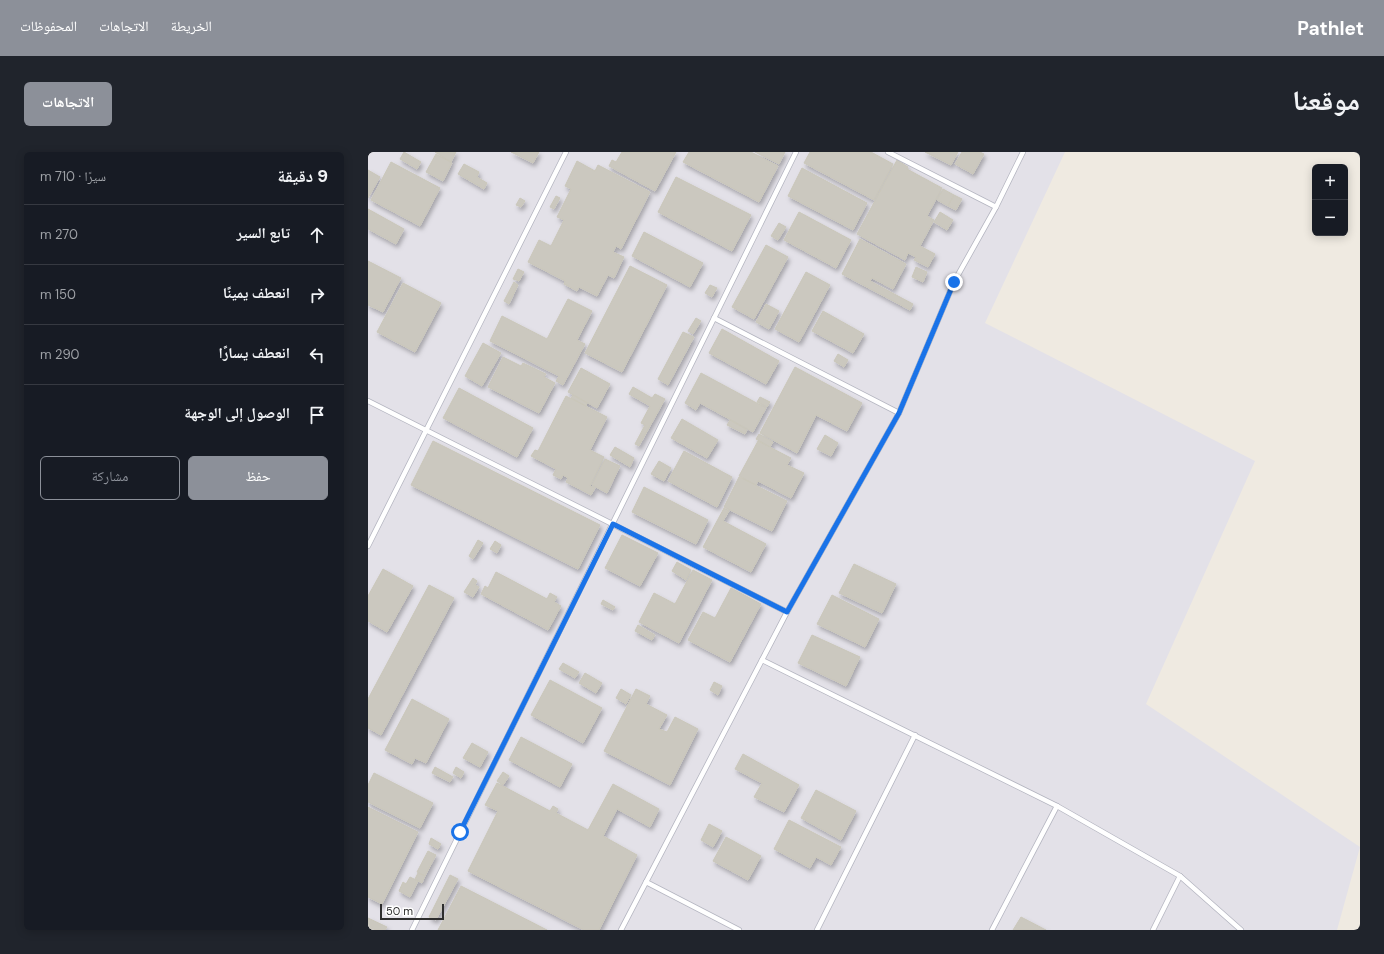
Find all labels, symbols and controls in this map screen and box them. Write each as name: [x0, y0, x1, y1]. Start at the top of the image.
text: Pathlet: [1297, 16, 1364, 41]
text: المحفوظات: [20, 17, 77, 35]
text: الاتجاهات: [99, 17, 149, 35]
text: الخريطة: [171, 17, 212, 35]
button: الاتجاهات: [24, 82, 112, 126]
text: موقعنا: [1292, 82, 1360, 119]
map controls: [1312, 164, 1348, 236]
button: +: [1312, 164, 1348, 200]
text: 9 دقيقة: [278, 165, 328, 187]
text: سيرًا · 710 m: [40, 168, 106, 185]
button: −: [1312, 200, 1348, 236]
text: تابع السير: [236, 223, 290, 243]
icon: ahead: [306, 224, 328, 246]
text: 270 m: [40, 226, 78, 243]
route end: [945, 273, 963, 291]
text: انعطف يمينًا: [223, 283, 290, 303]
icon: right: [306, 284, 328, 306]
text: 150 m: [40, 286, 76, 303]
text: انعطف يسارًا: [218, 343, 290, 363]
icon: left: [306, 344, 328, 366]
text: 290 m: [40, 346, 79, 363]
text: الوصول إلى الوجهة: [184, 403, 290, 423]
icon: arrive: [306, 404, 328, 426]
button: مشاركة: [40, 456, 180, 500]
button: حفظ: [188, 456, 328, 500]
route start: [451, 823, 469, 841]
scale bar: [380, 902, 444, 921]
text: 50 m: [386, 904, 413, 918]

